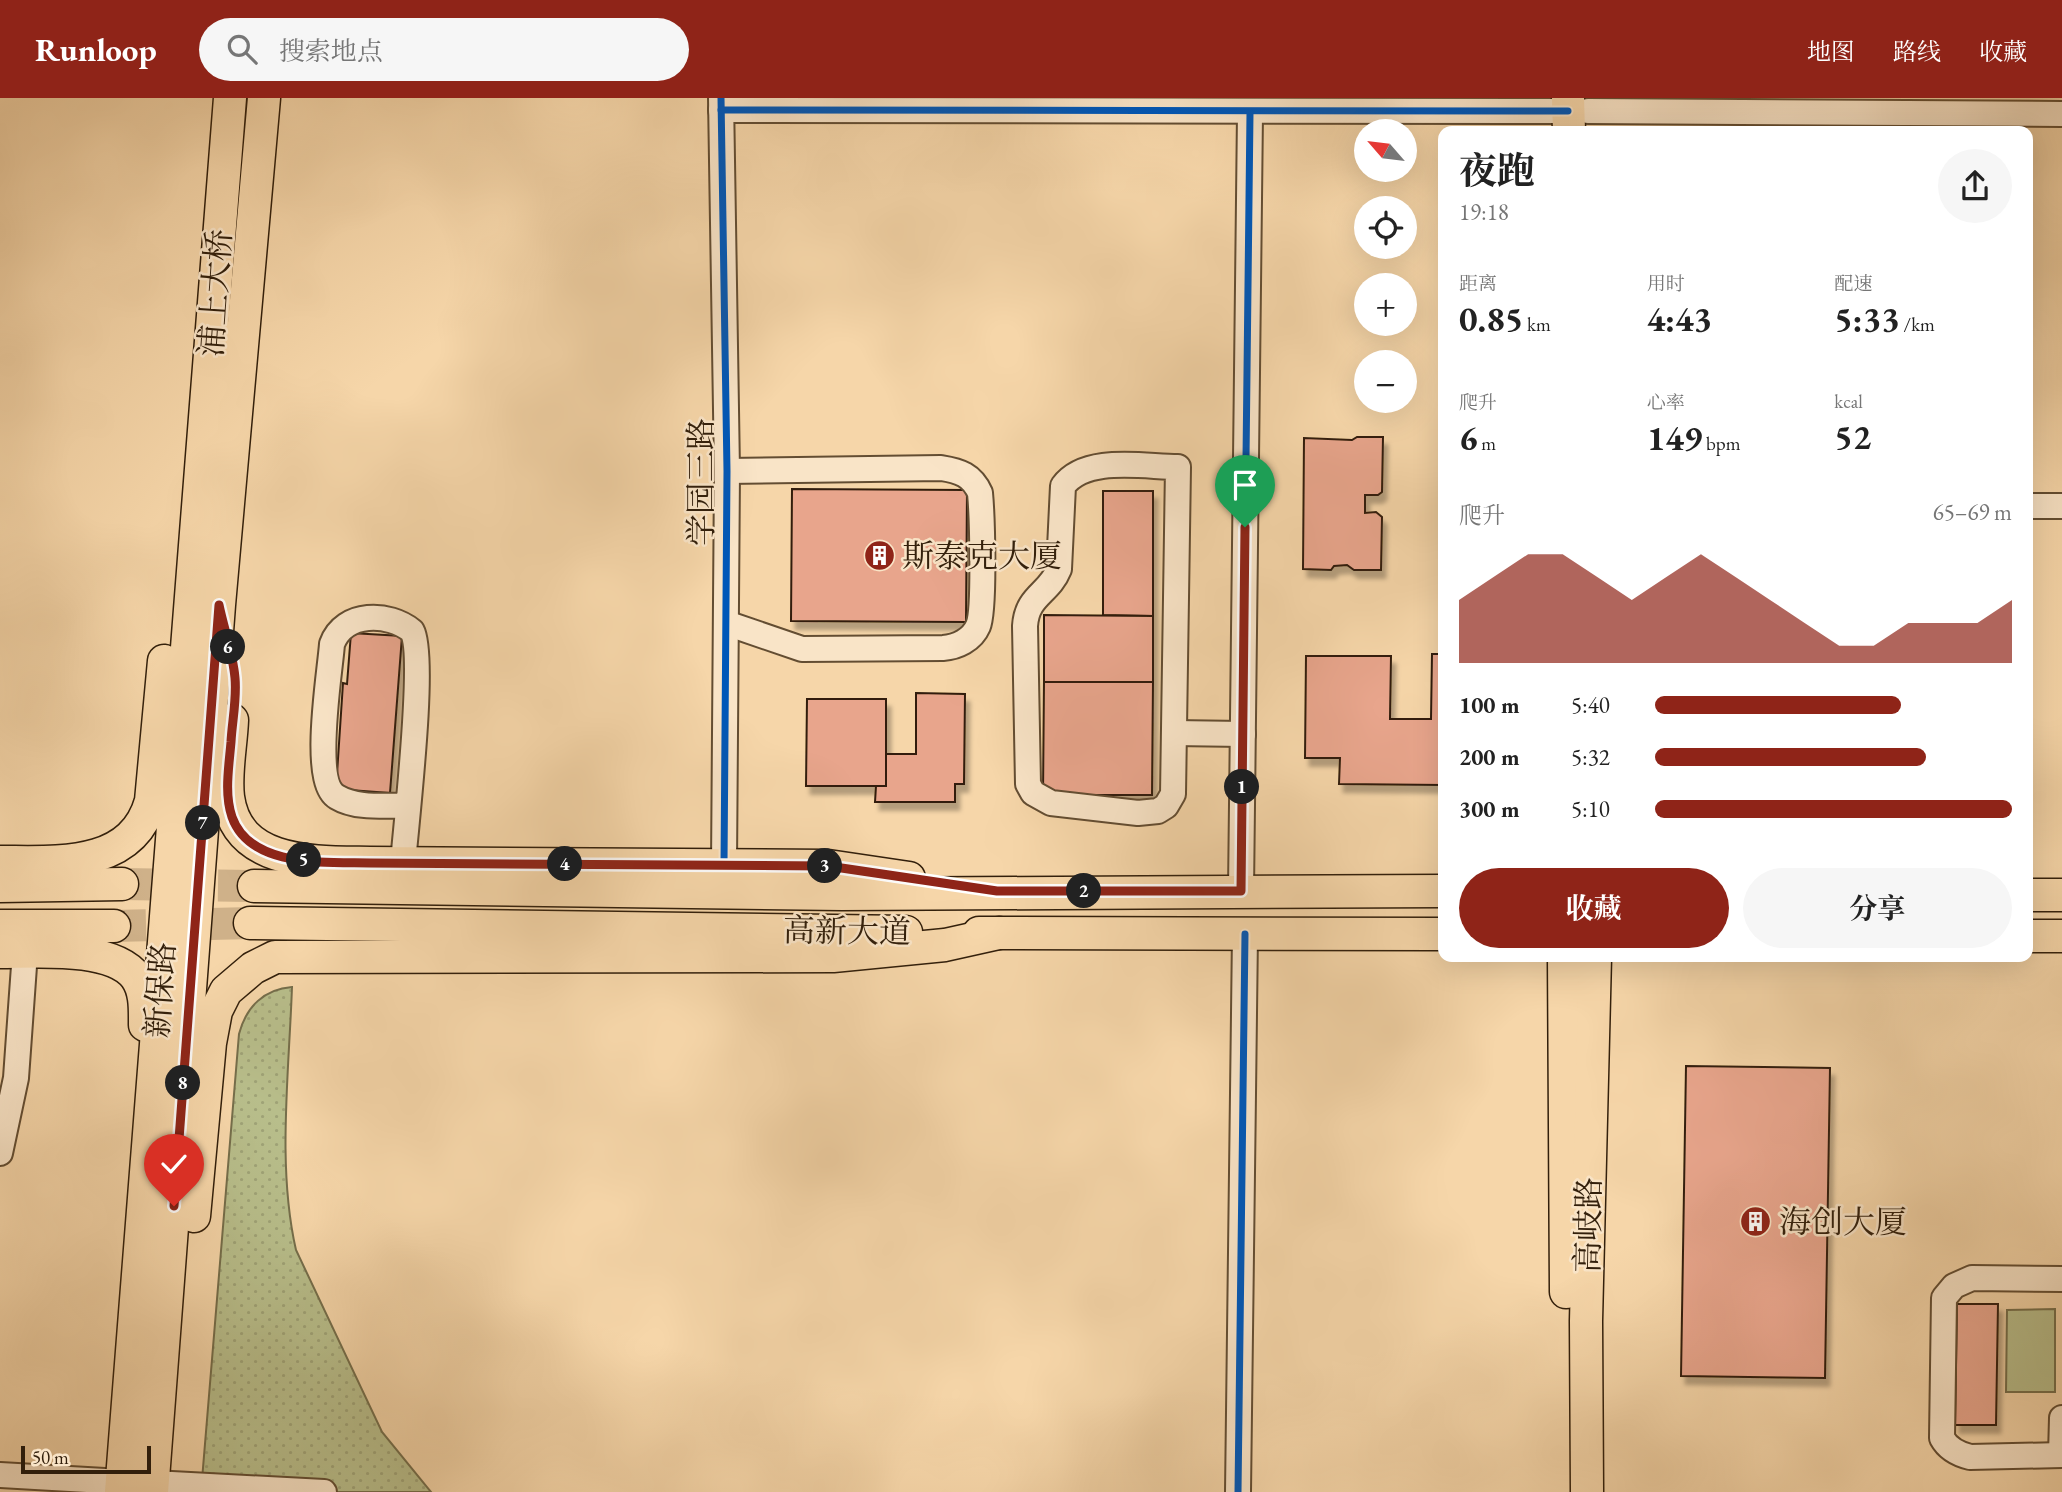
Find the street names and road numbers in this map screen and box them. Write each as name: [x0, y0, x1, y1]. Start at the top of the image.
street label: 浦上大桥: [190, 228, 240, 358]
street label: 学园三路: [680, 418, 722, 546]
street label: 高新大道: [783, 909, 911, 953]
street label: 新保路: [136, 941, 184, 1039]
street label: 高岐路: [1566, 1177, 1610, 1273]

